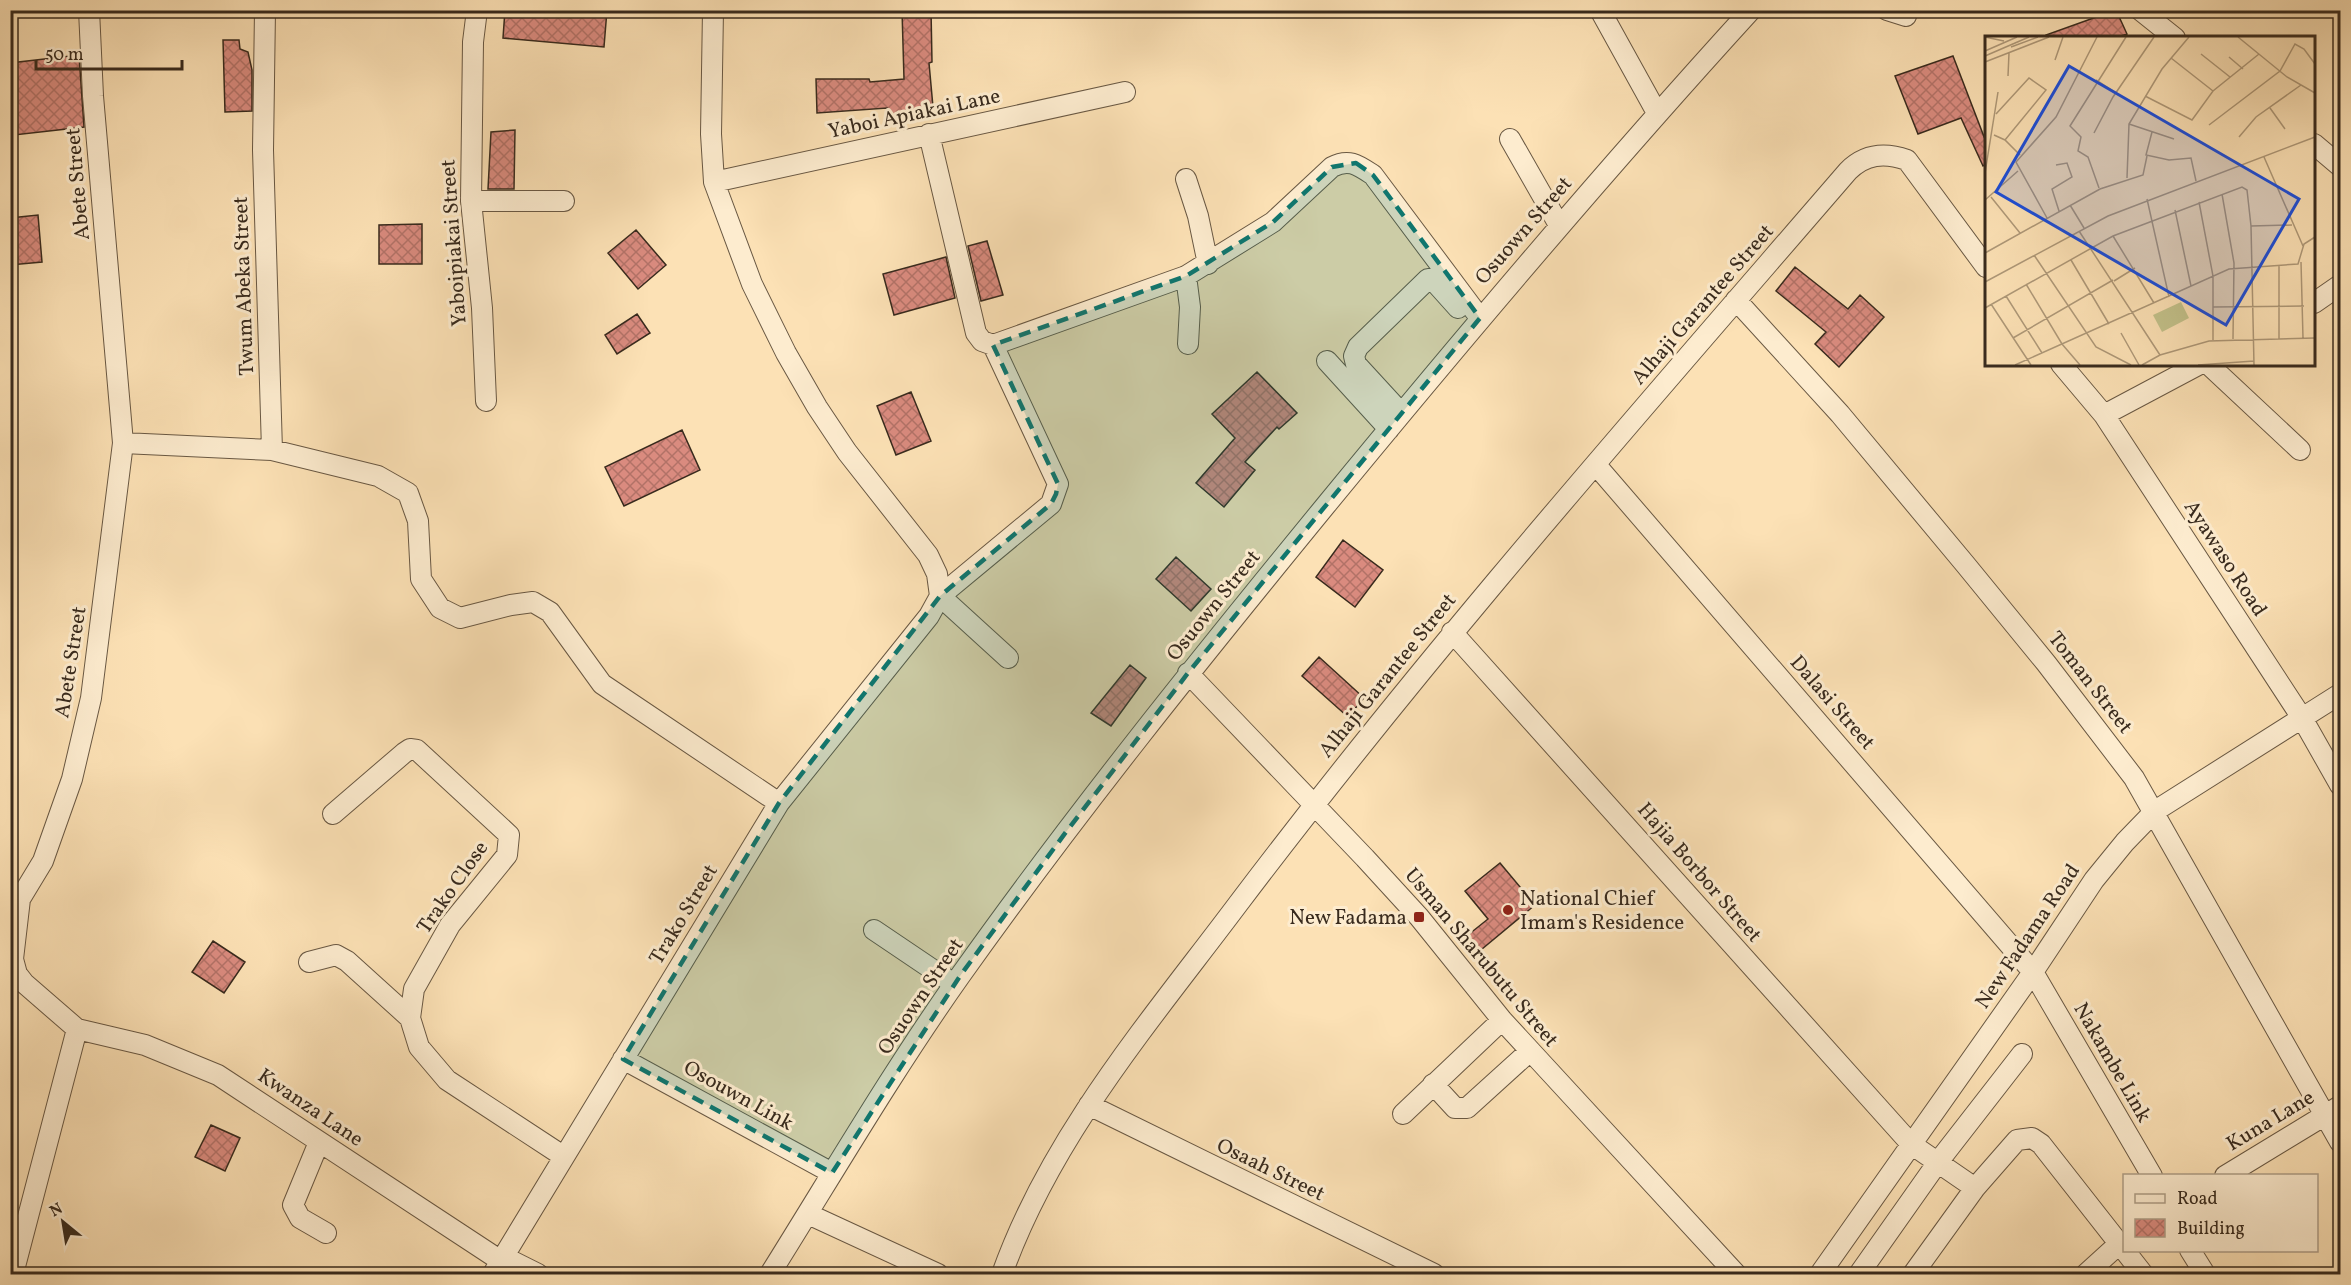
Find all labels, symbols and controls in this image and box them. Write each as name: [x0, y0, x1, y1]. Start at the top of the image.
scale bar: [36, 33, 182, 71]
inset map: [1985, 36, 2315, 366]
text: 50 m: [45, 43, 84, 68]
street label: Yaboi Apiakai Lane: [826, 82, 1003, 147]
street label: Abete Street: [59, 127, 98, 241]
street label: Yaboipiakai Street: [434, 158, 475, 327]
street label: Osuown Street: [1469, 170, 1579, 292]
street label: Twum Abeka Street: [227, 196, 262, 376]
street label: Alhaji Garantee Street: [1625, 218, 1781, 392]
street label: Ayawaso Road: [2176, 495, 2273, 623]
street label: Osuown Street: [1160, 544, 1268, 668]
street label: Alhaji Garantee Street: [1313, 587, 1464, 765]
street label: Abete Street: [48, 604, 95, 720]
street label: Toman Street: [2041, 626, 2139, 740]
street label: Dalasi Street: [1783, 649, 1881, 757]
street label: Hajia Borbor Street: [1630, 797, 1768, 949]
street label: Trako Close: [411, 836, 496, 940]
street label: Trako Street: [643, 859, 726, 970]
street label: New Fadama Road: [1969, 859, 2088, 1015]
street label: Usman Sharubutu Street: [1397, 862, 1565, 1054]
place label: National Chief Imam's Residence: [1520, 885, 1684, 938]
marker: National Chief Imam's Residence: [1501, 903, 1515, 917]
place label: New Fadama: [1289, 904, 1407, 933]
marker: New Fadama: [1412, 910, 1426, 924]
street label: Osuown Street: [871, 933, 971, 1061]
street label: Nakambe Link: [2066, 997, 2158, 1129]
street label: Osouwn Link: [678, 1054, 799, 1139]
street label: Kwanza Lane: [252, 1062, 369, 1154]
street label: Kuna Lane: [2221, 1084, 2320, 1159]
street label: Osaah Street: [1211, 1132, 1329, 1209]
legend: [2123, 1174, 2318, 1252]
text: Road: [2177, 1187, 2218, 1212]
north arrow: [33, 1192, 93, 1252]
text: N: [46, 1198, 67, 1223]
text: Building: [2177, 1217, 2245, 1242]

